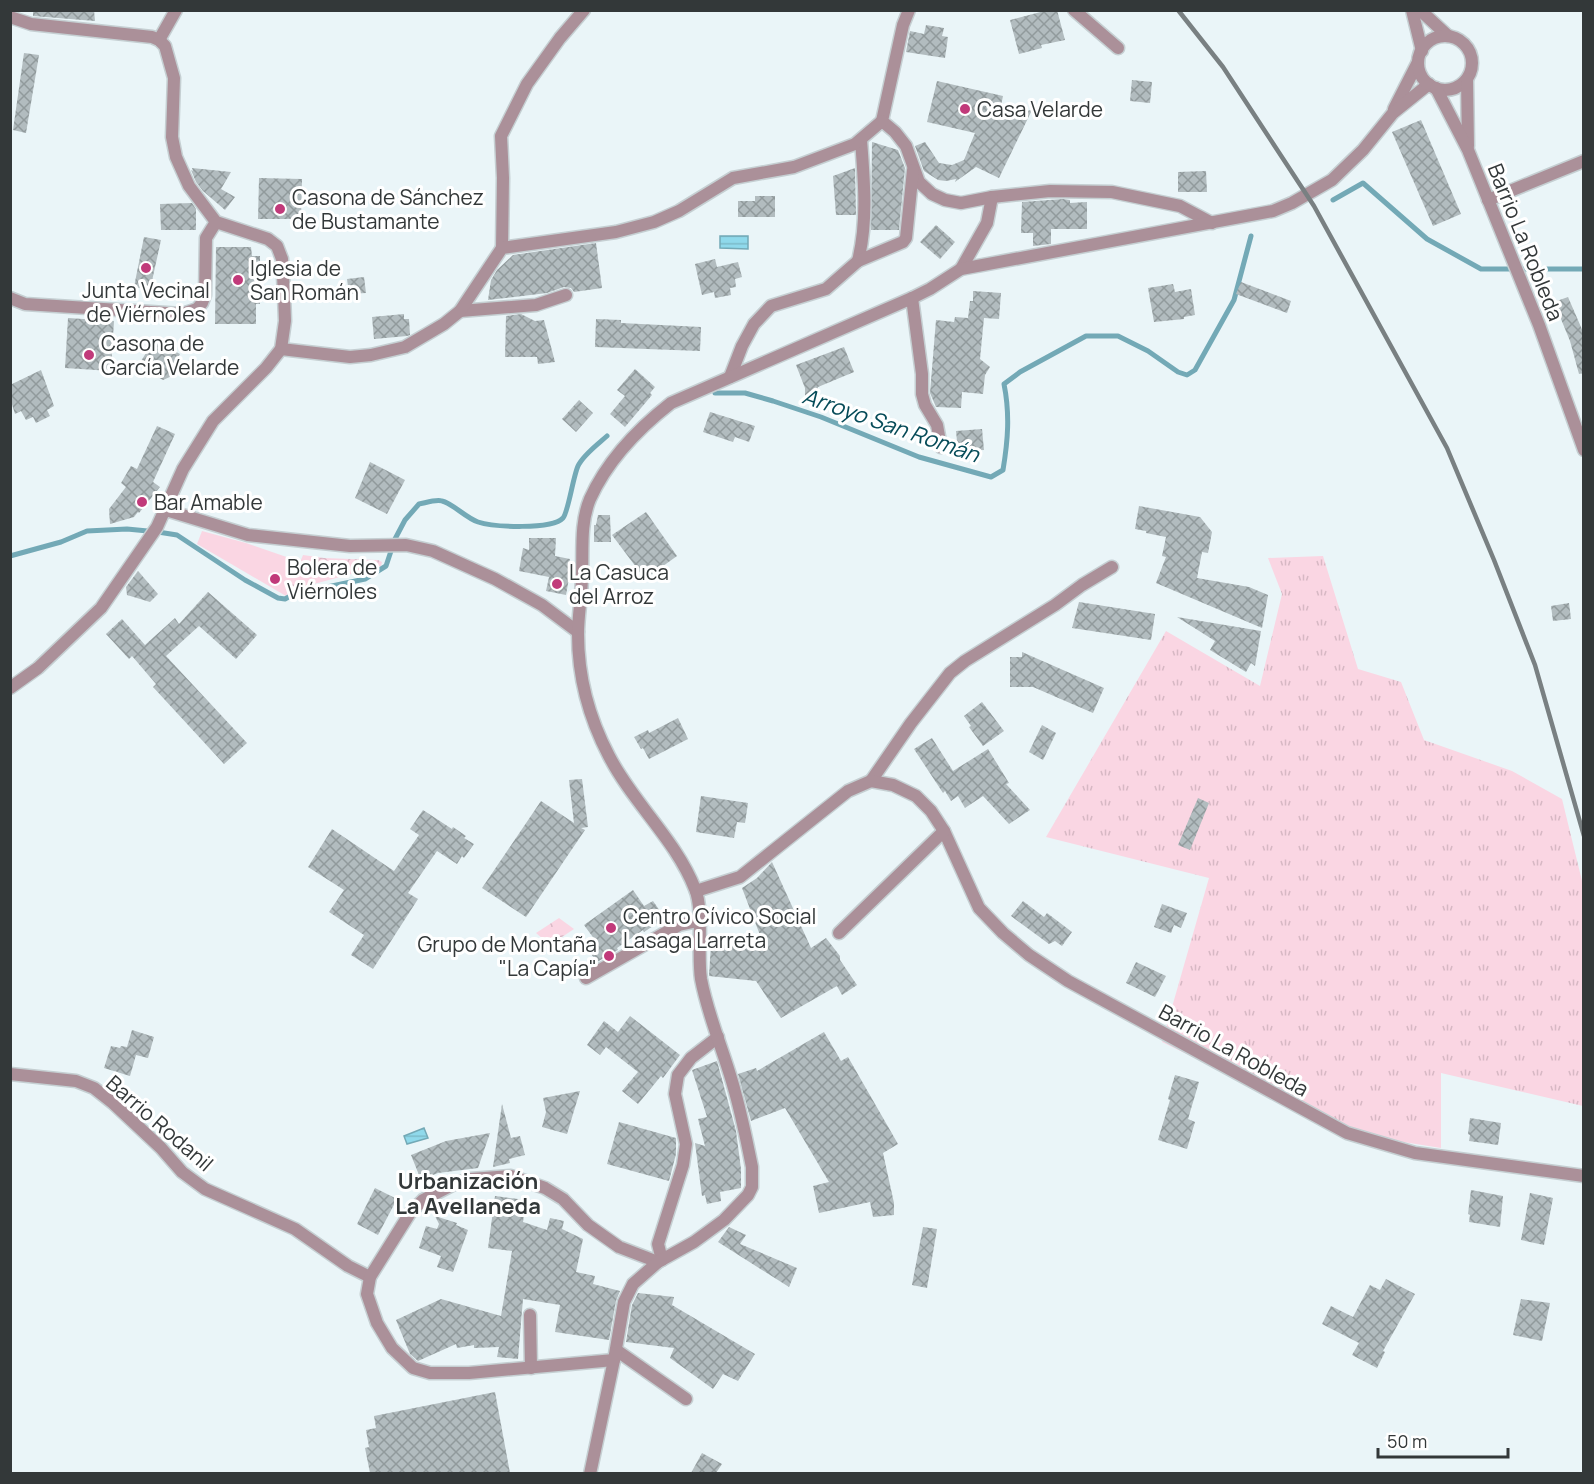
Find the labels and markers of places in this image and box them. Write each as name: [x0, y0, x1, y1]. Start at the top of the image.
place label: Casa Velarde: [977, 95, 1103, 123]
marker: Casa Velarde: [958, 102, 972, 116]
place label: Casona de Sánchez de Bustamante: [292, 183, 484, 235]
marker: Casona de Sánchez de Bustamante: [273, 202, 287, 216]
place label: Iglesia de San Román: [250, 254, 359, 306]
marker: Junta Vecinal de Viérnoles: [139, 261, 153, 275]
marker: Iglesia de San Román: [231, 273, 245, 287]
place label: Junta Vecinal de Viérnoles: [82, 276, 210, 328]
place label: Casona de García Velarde: [101, 329, 239, 381]
marker: Casona de García Velarde: [82, 348, 96, 362]
place label: Bar Amable: [154, 488, 263, 516]
marker: Bar Amable: [135, 495, 149, 509]
place label: Bolera de Viérnoles: [287, 553, 377, 605]
place label: La Casuca del Arroz: [569, 558, 669, 610]
marker: Bolera de Viérnoles: [268, 572, 282, 586]
marker: La Casuca del Arroz: [550, 577, 564, 591]
place label: Centro Cívico Social Lasaga Larreta: [623, 902, 816, 954]
marker: Centro Cívico Social Lasaga Larreta: [604, 921, 618, 935]
place label: Grupo de Montaña "La Capía": [417, 930, 597, 982]
marker: Grupo de Montaña "La Capía": [602, 949, 616, 963]

